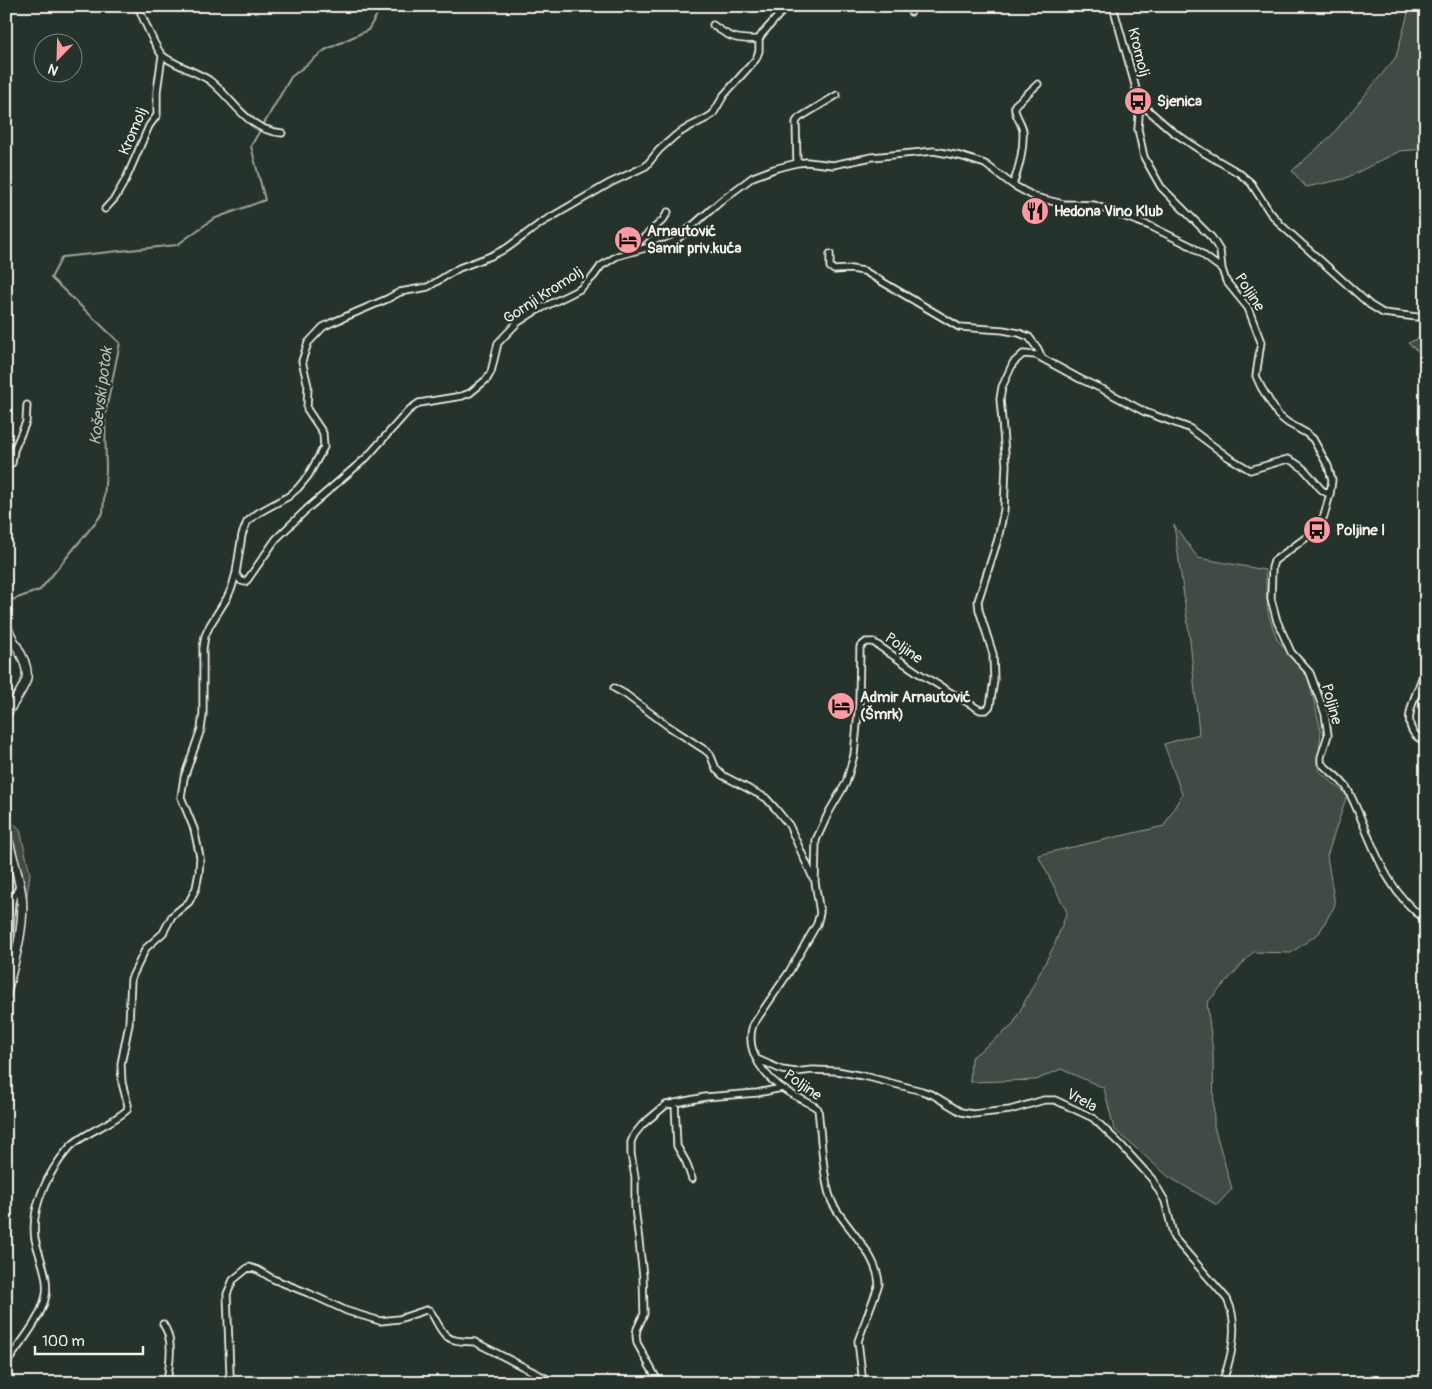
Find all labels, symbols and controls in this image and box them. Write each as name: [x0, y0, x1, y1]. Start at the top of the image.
street label: Kromolj: [1123, 26, 1154, 79]
north arrow: [32, 32, 82, 82]
text: N: [45, 60, 61, 79]
bus stop icon: Sjenica: [1123, 86, 1153, 116]
place label: Sjenica: [1157, 92, 1202, 111]
street label: Kromolj: [115, 104, 152, 158]
restaurant icon: Hedona Vino Klub: [1020, 196, 1050, 226]
place label: Hedona Vino Klub: [1054, 202, 1163, 221]
place label: Arnautović Samir priv.kuća: [647, 222, 741, 258]
hotel icon: Arnautović Samir priv.kuća: [613, 225, 643, 255]
street label: Gornji Kromolj: [500, 263, 587, 328]
street label: Poljine: [1230, 270, 1269, 315]
water label: Koševski potok: [85, 345, 117, 446]
bus stop icon: Poljine I: [1302, 515, 1332, 545]
place label: Poljine I: [1336, 521, 1385, 540]
street label: Poljine: [881, 629, 927, 669]
street label: Poljine: [1317, 681, 1346, 727]
place label: Admir Arnautović (Šmrk): [860, 688, 971, 724]
hotel icon: Admir Arnautović (Šmrk): [826, 691, 856, 721]
street label: Poljine: [780, 1066, 826, 1106]
street label: Vrela: [1063, 1085, 1100, 1116]
scale bar: [35, 1324, 142, 1356]
text: 100 m: [42, 1332, 85, 1351]

